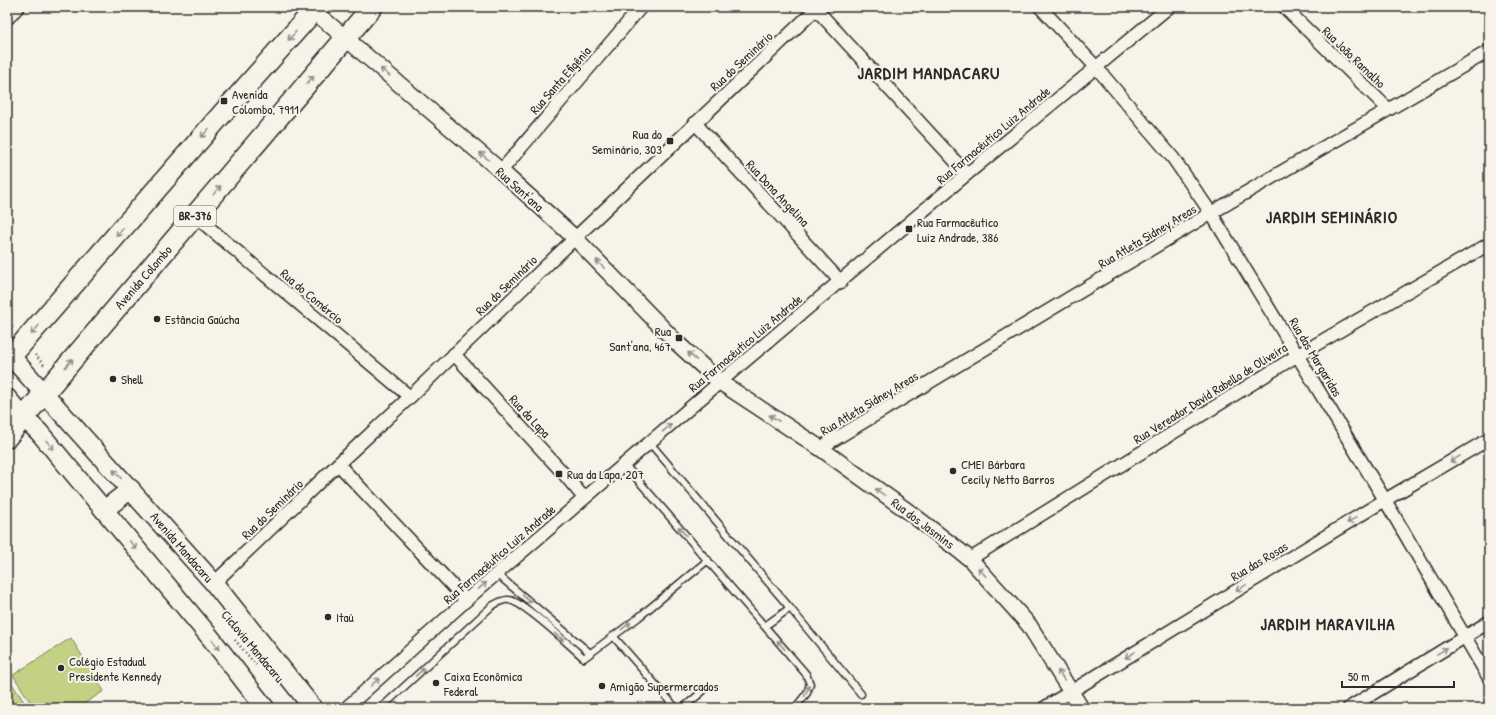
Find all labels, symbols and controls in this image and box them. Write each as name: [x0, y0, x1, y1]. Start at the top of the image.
street label: Rua João Ramalho: [1318, 22, 1390, 92]
street label: Rua do Seminário: [706, 27, 776, 95]
one-way arrow: [287, 31, 296, 41]
street label: Rua Santa Efigênia: [525, 42, 595, 118]
district label: JARDIM MANDACARU: [858, 61, 1000, 84]
one-way arrow: [380, 68, 390, 77]
one-way arrow: [306, 75, 315, 85]
street label: Rua Farmacêutico Luiz Andrade: [932, 82, 1054, 188]
place label: Avenida Colombo, 7911: [232, 85, 299, 118]
marker: Avenida Colombo, 7911: [219, 96, 229, 106]
place label: Rua do Seminário, 303: [592, 125, 662, 158]
one-way arrow: [201, 128, 210, 139]
marker: Rua do Seminário, 303: [665, 136, 675, 146]
one-way arrow: [479, 152, 489, 161]
street label: Rua Dona Angelina: [742, 156, 814, 230]
street label: Rua Sant'ana: [492, 163, 548, 215]
one-way arrow: [212, 184, 221, 195]
street label: Rua Atleta Sidney Areas: [1095, 200, 1199, 272]
district label: JARDIM SEMINÁRIO: [1266, 205, 1398, 228]
road number: BR-376: [174, 206, 216, 226]
place label: Rua Farmacêutico Luiz Andrade, 386: [917, 213, 998, 246]
marker: Rua Farmacêutico Luiz Andrade, 386: [904, 224, 914, 234]
one-way arrow: [115, 226, 124, 237]
street label: Avenida Colombo: [110, 241, 176, 313]
street label: Rua do Seminário: [471, 251, 541, 319]
one-way arrow: [595, 259, 605, 269]
street label: Rua do Comércio: [277, 264, 347, 328]
street label: Rua Farmacêutico Luiz Andrade: [684, 290, 806, 396]
place label: Estância Gaúcha: [165, 310, 239, 328]
marker: Estância Gaúcha: [152, 314, 162, 324]
street label: Rua das Margaridas: [1285, 314, 1347, 400]
place label: Rua Sant'ana, 467: [609, 322, 671, 355]
one-way arrow: [30, 324, 39, 335]
marker: Rua Sant'ana, 467: [674, 333, 684, 343]
street label: Rua Vereador David Rabello de Oliveira: [1130, 338, 1290, 448]
one-way arrow: [687, 352, 697, 361]
one-way arrow: [64, 358, 73, 368]
street label: Rua Atleta Sidney Areas: [817, 367, 921, 439]
place label: Shell: [121, 370, 144, 388]
marker: Shell: [108, 374, 118, 384]
street label: Rua da Lapa: [505, 391, 555, 441]
one-way arrow: [768, 413, 779, 422]
one-way arrow: [662, 423, 673, 432]
one-way arrow: [45, 440, 54, 451]
place label: CMEI Bárbara Cecily Netto Barros: [961, 455, 1054, 488]
one-way arrow: [1449, 455, 1461, 463]
place label: Rua da Lapa, 207: [567, 465, 644, 483]
marker: CMEI Bárbara Cecily Netto Barros: [948, 466, 958, 476]
one-way arrow: [112, 469, 122, 479]
marker: Rua da Lapa, 207: [554, 469, 564, 479]
street label: Rua do Seminário: [237, 475, 307, 543]
one-way arrow: [875, 487, 886, 496]
street label: Rua dos Jasmins: [888, 493, 958, 553]
street label: Rua Farmacêutico Luiz Andrade: [439, 500, 559, 608]
street label: Avenida Mandacaru: [146, 508, 218, 586]
one-way arrow: [1347, 516, 1358, 524]
one-way arrow: [677, 526, 687, 536]
street label: Rua das Rosas: [1227, 537, 1291, 585]
one-way arrow: [128, 540, 137, 551]
one-way arrow: [977, 567, 987, 577]
one-way arrow: [477, 582, 488, 591]
one-way arrow: [1235, 584, 1247, 592]
one-way arrow: [521, 595, 532, 604]
street label: Ciclovia Mandacaru: [217, 606, 289, 686]
place label: Itaú: [336, 608, 354, 626]
marker: Itaú: [323, 612, 333, 622]
district label: JARDIM MARAVILHA: [1261, 612, 1395, 635]
one-way arrow: [621, 622, 632, 631]
one-way arrow: [554, 632, 564, 641]
one-way arrow: [212, 639, 220, 650]
one-way arrow: [777, 640, 786, 650]
one-way arrow: [1436, 646, 1448, 654]
one-way arrow: [1125, 651, 1136, 659]
place label: Colégio Estadual Presidente Kennedy: [69, 652, 162, 685]
marker: Colégio Estadual Presidente Kennedy: [56, 663, 66, 673]
scale bar: [1342, 663, 1454, 689]
place label: Caixa Econômica Federal: [443, 667, 522, 700]
one-way arrow: [415, 668, 425, 677]
text: 50 m: [1348, 668, 1369, 685]
one-way arrow: [1057, 670, 1065, 681]
one-way arrow: [370, 677, 380, 687]
place label: Amigão Supermercados: [610, 677, 719, 695]
marker: Caixa Econômica Federal: [431, 678, 441, 688]
marker: Amigão Supermercados: [597, 681, 607, 691]
one-way arrow: [804, 685, 811, 697]

